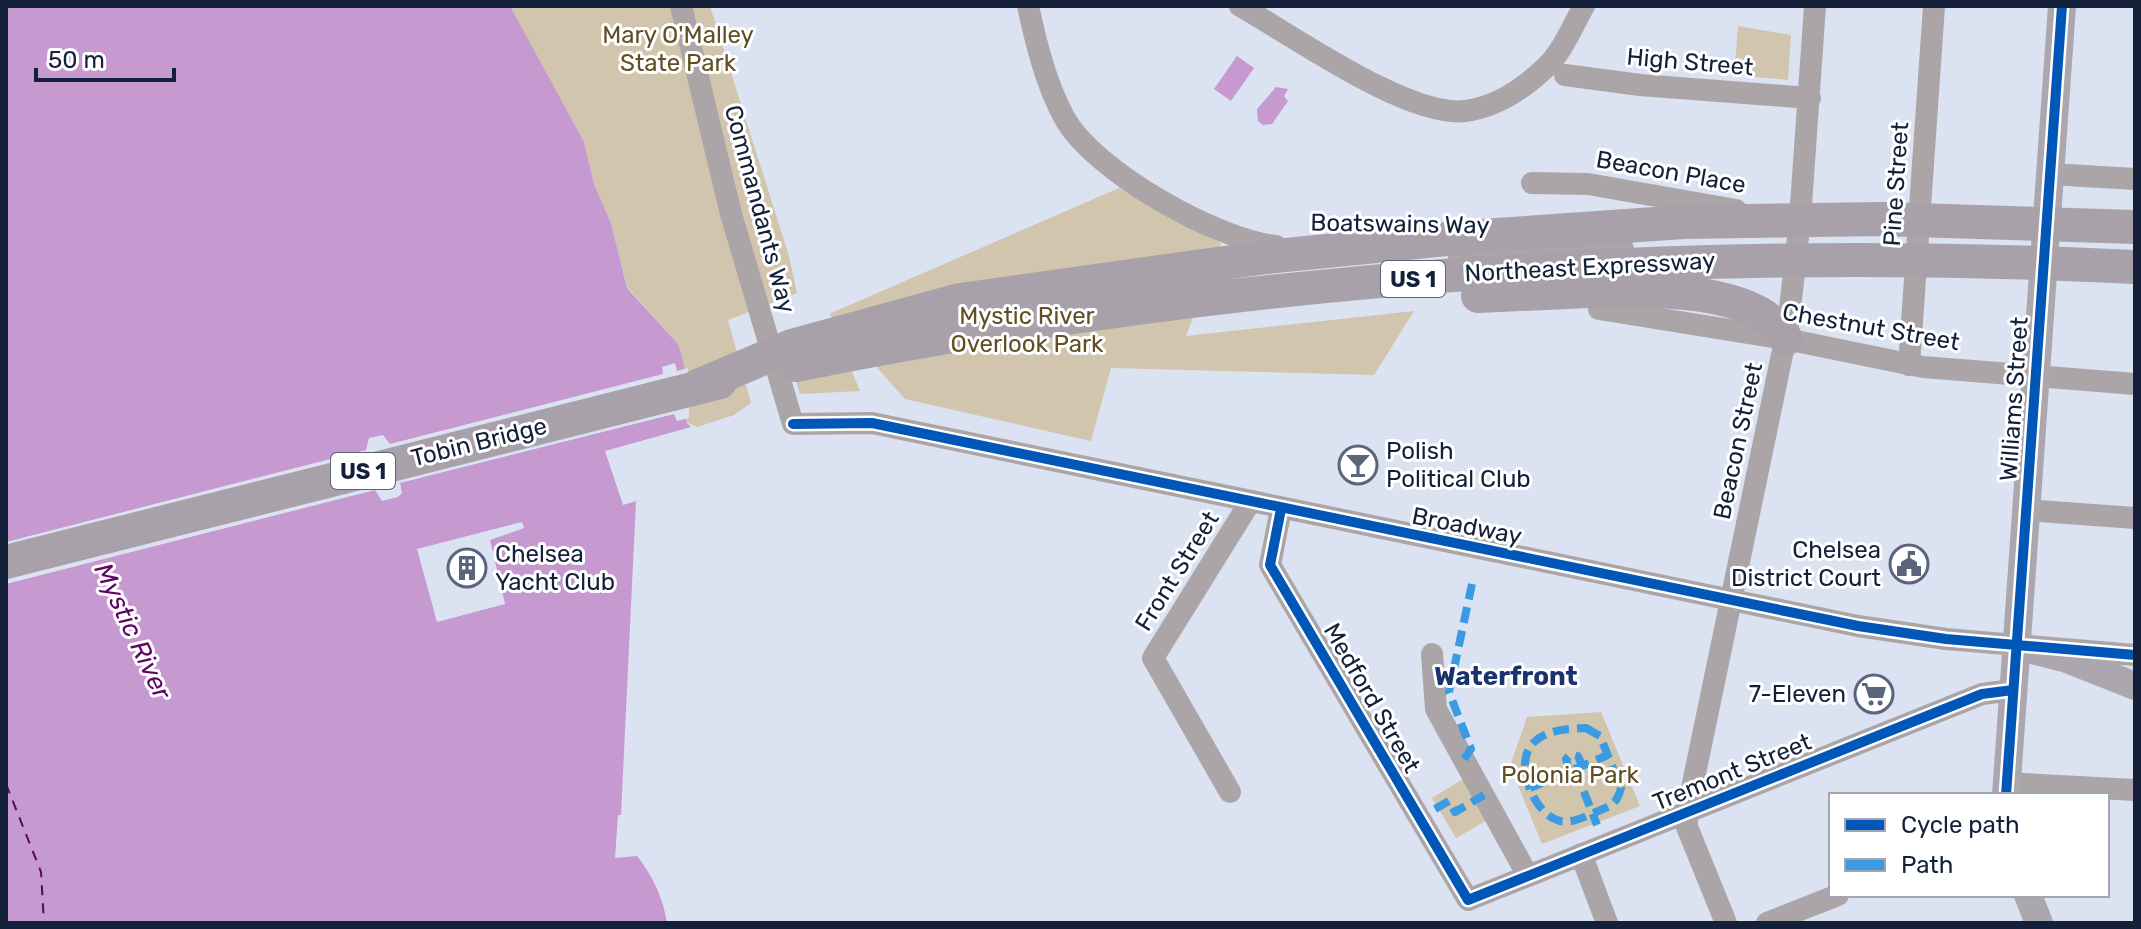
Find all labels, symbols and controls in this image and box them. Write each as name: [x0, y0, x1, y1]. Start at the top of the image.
park label: Mary O'Malley State Park: [602, 21, 754, 77]
scale bar: [36, 32, 174, 82]
street label: High Street: [1625, 43, 1755, 81]
text: 50 m: [48, 46, 105, 74]
street label: Commandants Way: [719, 102, 801, 316]
street label: Pine Street: [1878, 121, 1914, 247]
street label: Beacon Place: [1594, 145, 1748, 199]
street label: Boatswains Way: [1310, 208, 1490, 240]
street label: Northeast Expressway: [1464, 246, 1716, 288]
road number: US 1: [1381, 261, 1445, 297]
street label: Chestnut Street: [1780, 298, 1962, 356]
park label: Mystic River Overlook Park: [951, 302, 1104, 358]
street label: Williams Street: [1994, 316, 2034, 482]
street label: Beacon Street: [1708, 360, 1768, 522]
street label: Tobin Bridge: [408, 412, 550, 472]
place label: Polish Political Club: [1386, 437, 1531, 493]
bar icon: Polish Political Club: [1337, 444, 1379, 486]
road number: US 1: [331, 453, 395, 489]
street label: Broadway: [1410, 502, 1524, 550]
street label: Front Street: [1129, 506, 1225, 636]
place label: Chelsea District Court: [1731, 536, 1881, 592]
place label: Chelsea Yacht Club: [495, 540, 615, 596]
public building icon: Chelsea District Court: [1888, 543, 1930, 585]
building icon: Chelsea Yacht Club: [446, 547, 488, 589]
water label: Mystic River: [87, 558, 178, 705]
street label: Medford Street: [1318, 618, 1426, 778]
district label: Waterfront: [1434, 661, 1578, 692]
supermarket icon: 7-Eleven: [1853, 673, 1895, 715]
place label: 7-Eleven: [1749, 680, 1846, 708]
street label: Tremont Street: [1649, 727, 1815, 817]
park label: Polonia Park: [1501, 761, 1640, 789]
legend: [1829, 793, 2109, 897]
text: Cycle path: [1901, 811, 2020, 839]
text: Path: [1901, 851, 1953, 879]

